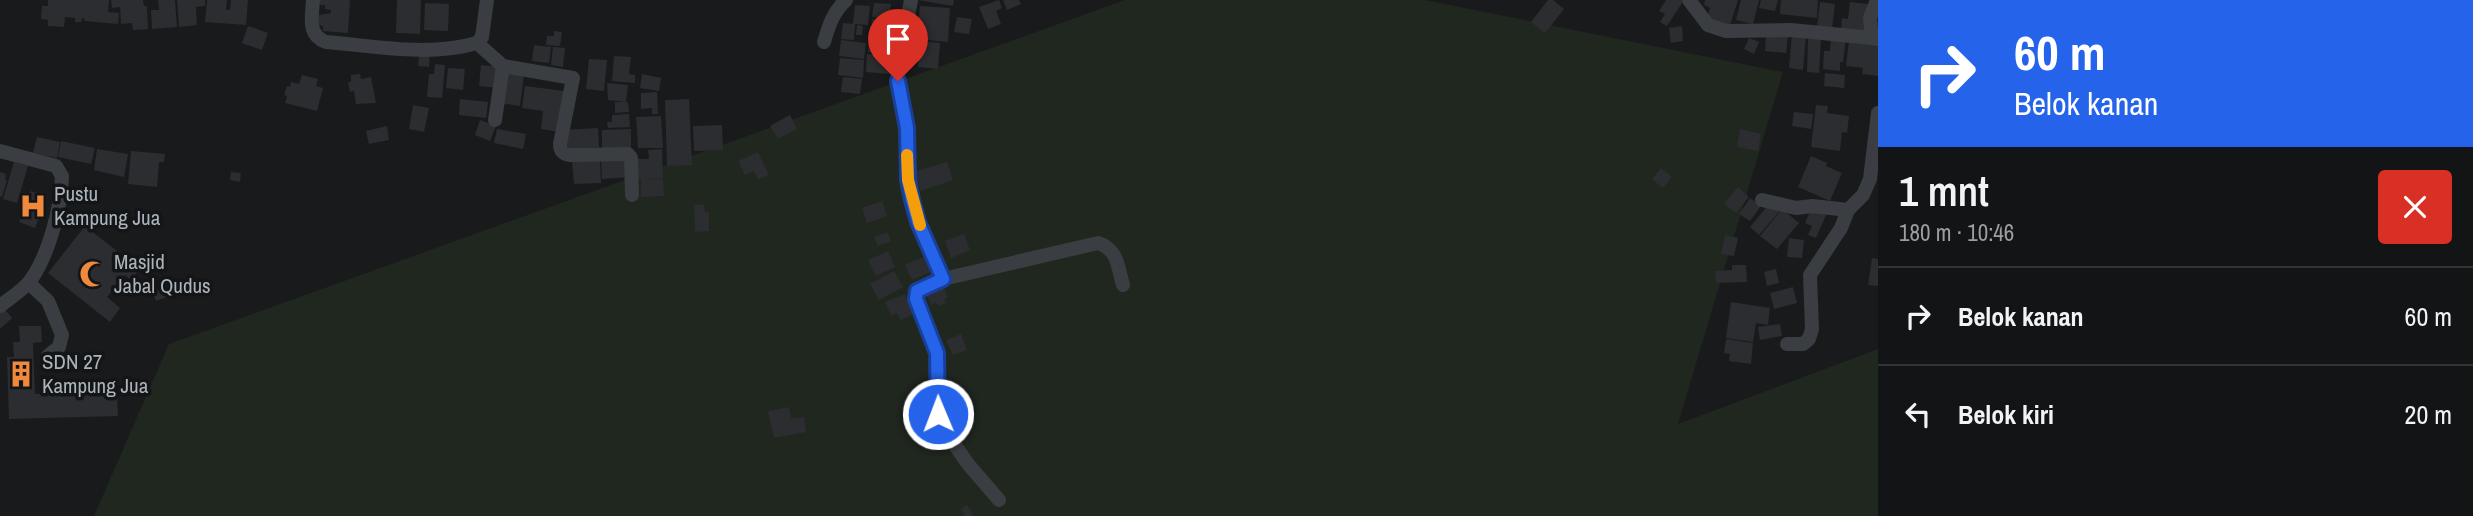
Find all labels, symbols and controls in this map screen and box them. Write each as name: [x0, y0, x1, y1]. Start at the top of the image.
pin: [868, 9, 928, 81]
text: 60 m: [2014, 19, 2106, 85]
icon: arrive: [879, 20, 917, 58]
icon: right: [1899, 28, 1990, 119]
text: Belok kanan: [2014, 82, 2158, 125]
text: 1 mnt: [1899, 163, 1989, 219]
button: close: [2378, 170, 2452, 244]
place label: Pustu Kampung Jua: [54, 179, 161, 232]
hospital icon: Pustu Kampung Jua: [18, 191, 48, 221]
text: 180 m · 10:46: [1899, 217, 2014, 248]
place label: Masjid Jabal Qudus: [114, 247, 211, 300]
mosque icon: Masjid Jabal Qudus: [78, 259, 108, 289]
icon: right: [1899, 297, 1937, 335]
text: Belok kanan: [1958, 299, 2084, 334]
text: 60 m: [2405, 299, 2452, 334]
place label: SDN 27 Kampung Jua: [42, 347, 149, 400]
building icon: SDN 27 Kampung Jua: [6, 359, 36, 389]
position arrow: [901, 377, 975, 451]
icon: left: [1899, 395, 1937, 433]
text: Belok kiri: [1958, 397, 2054, 432]
text: 20 m: [2405, 397, 2452, 432]

